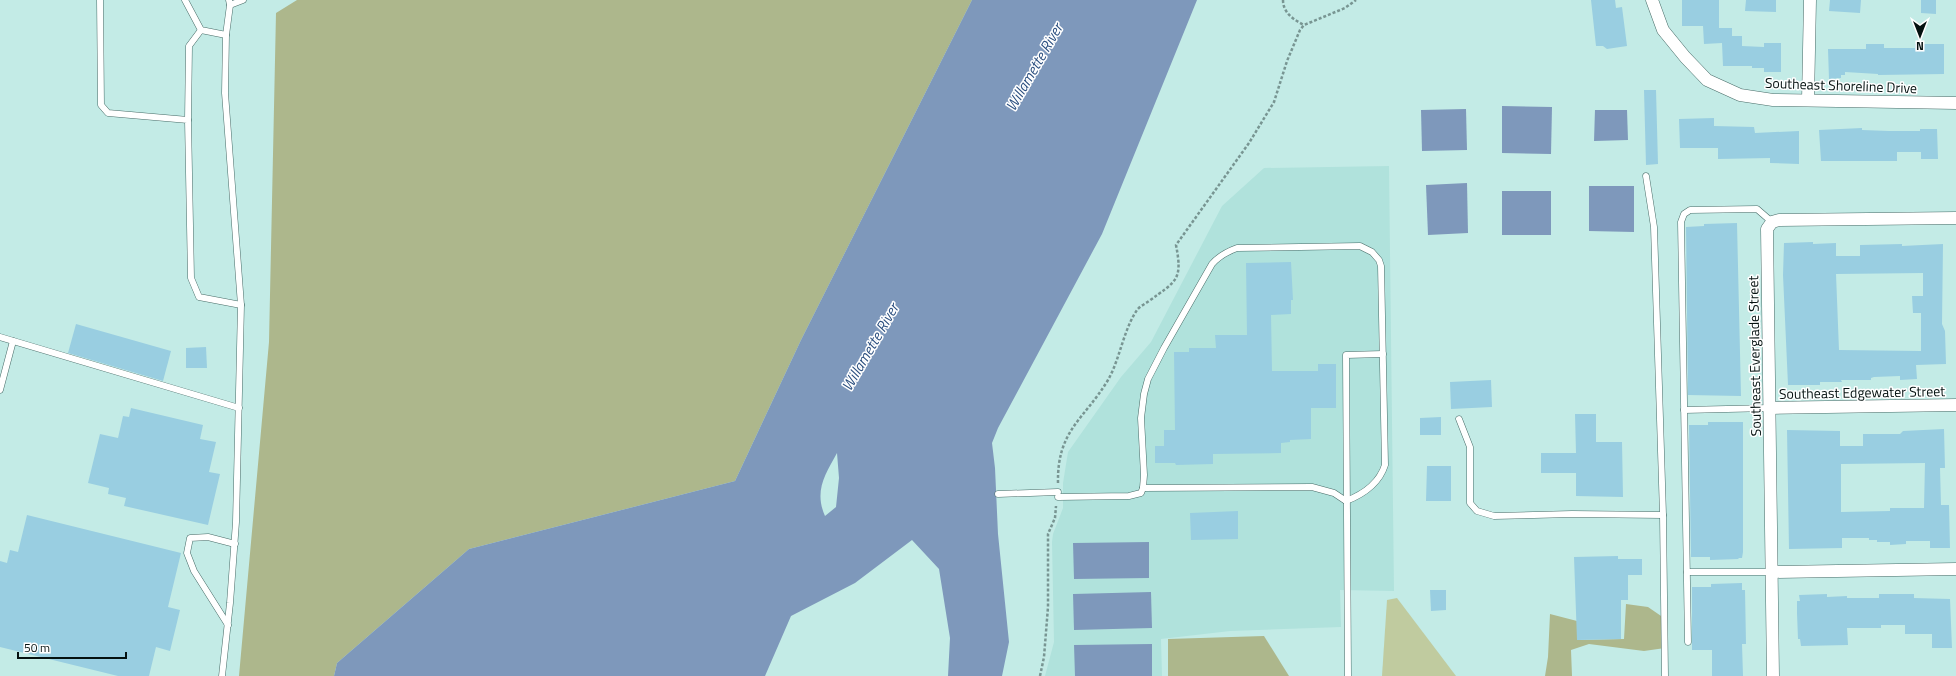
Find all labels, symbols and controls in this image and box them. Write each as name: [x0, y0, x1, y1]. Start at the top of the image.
north arrow: [1900, 16, 1940, 56]
water label: Willamette River: [1000, 17, 1069, 115]
text: N: [1916, 38, 1924, 54]
street label: Southeast Shoreline Drive: [1765, 72, 1917, 98]
street label: Southeast Everglade Street: [1742, 275, 1766, 436]
water label: Willamette River: [836, 297, 905, 395]
street label: Southeast Edgewater Street: [1779, 380, 1945, 404]
scale bar: [18, 634, 126, 660]
text: 50 m: [24, 638, 50, 657]

